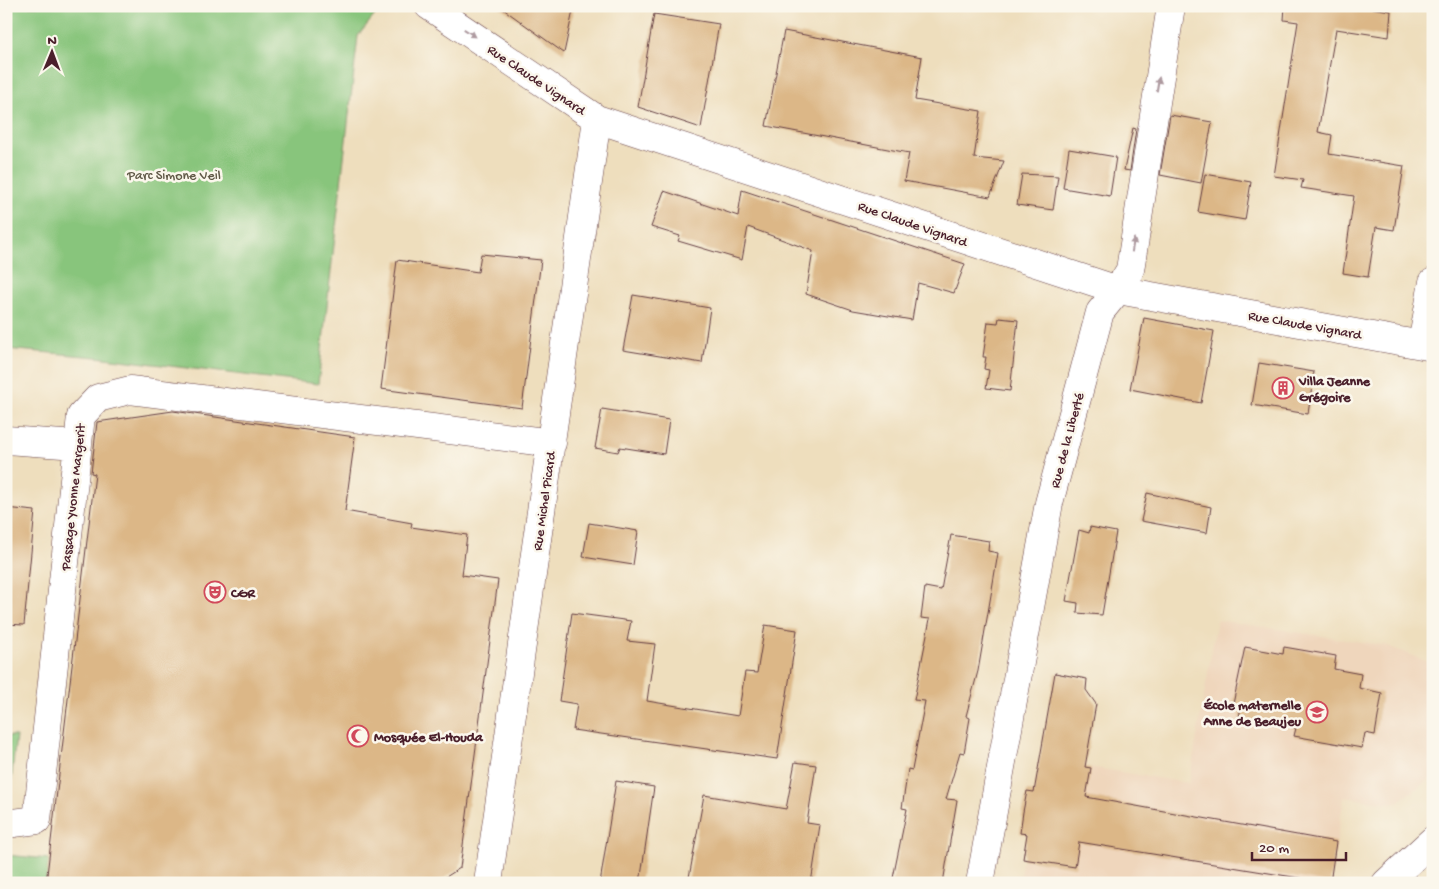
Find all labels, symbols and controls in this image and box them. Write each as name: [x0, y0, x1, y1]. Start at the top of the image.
north arrow: [28, 28, 78, 78]
one-way arrow: [463, 29, 477, 38]
text: N: [47, 33, 57, 50]
street label: Rue Claude Vignard: [483, 42, 589, 121]
one-way arrow: [1155, 76, 1163, 92]
park label: Parc Simone Veil: [126, 168, 221, 185]
street label: Rue Claude Vignard: [855, 199, 971, 253]
one-way arrow: [1130, 236, 1138, 252]
street label: Rue Claude Vignard: [1247, 308, 1364, 345]
place label: Villa Jeanne Grégoire: [1298, 374, 1371, 407]
building icon: Villa Jeanne Grégoire: [1271, 376, 1295, 400]
street label: Rue de la Liberté: [1048, 390, 1090, 490]
street label: Passage Yvonne Margerit: [58, 422, 91, 572]
street label: Rue Michel Picard: [530, 449, 561, 552]
theatre icon: CGR: [203, 580, 227, 604]
place label: CGR: [230, 586, 256, 603]
place label: École maternelle Anne de Beaujeu: [1203, 698, 1302, 731]
school or university icon: École maternelle Anne de Beaujeu: [1305, 700, 1329, 724]
mosque icon: Mosquée El-Houda: [346, 724, 370, 748]
place label: Mosquée El-Houda: [374, 730, 484, 747]
scale bar: [1252, 829, 1345, 861]
text: 20 m: [1259, 840, 1289, 858]

